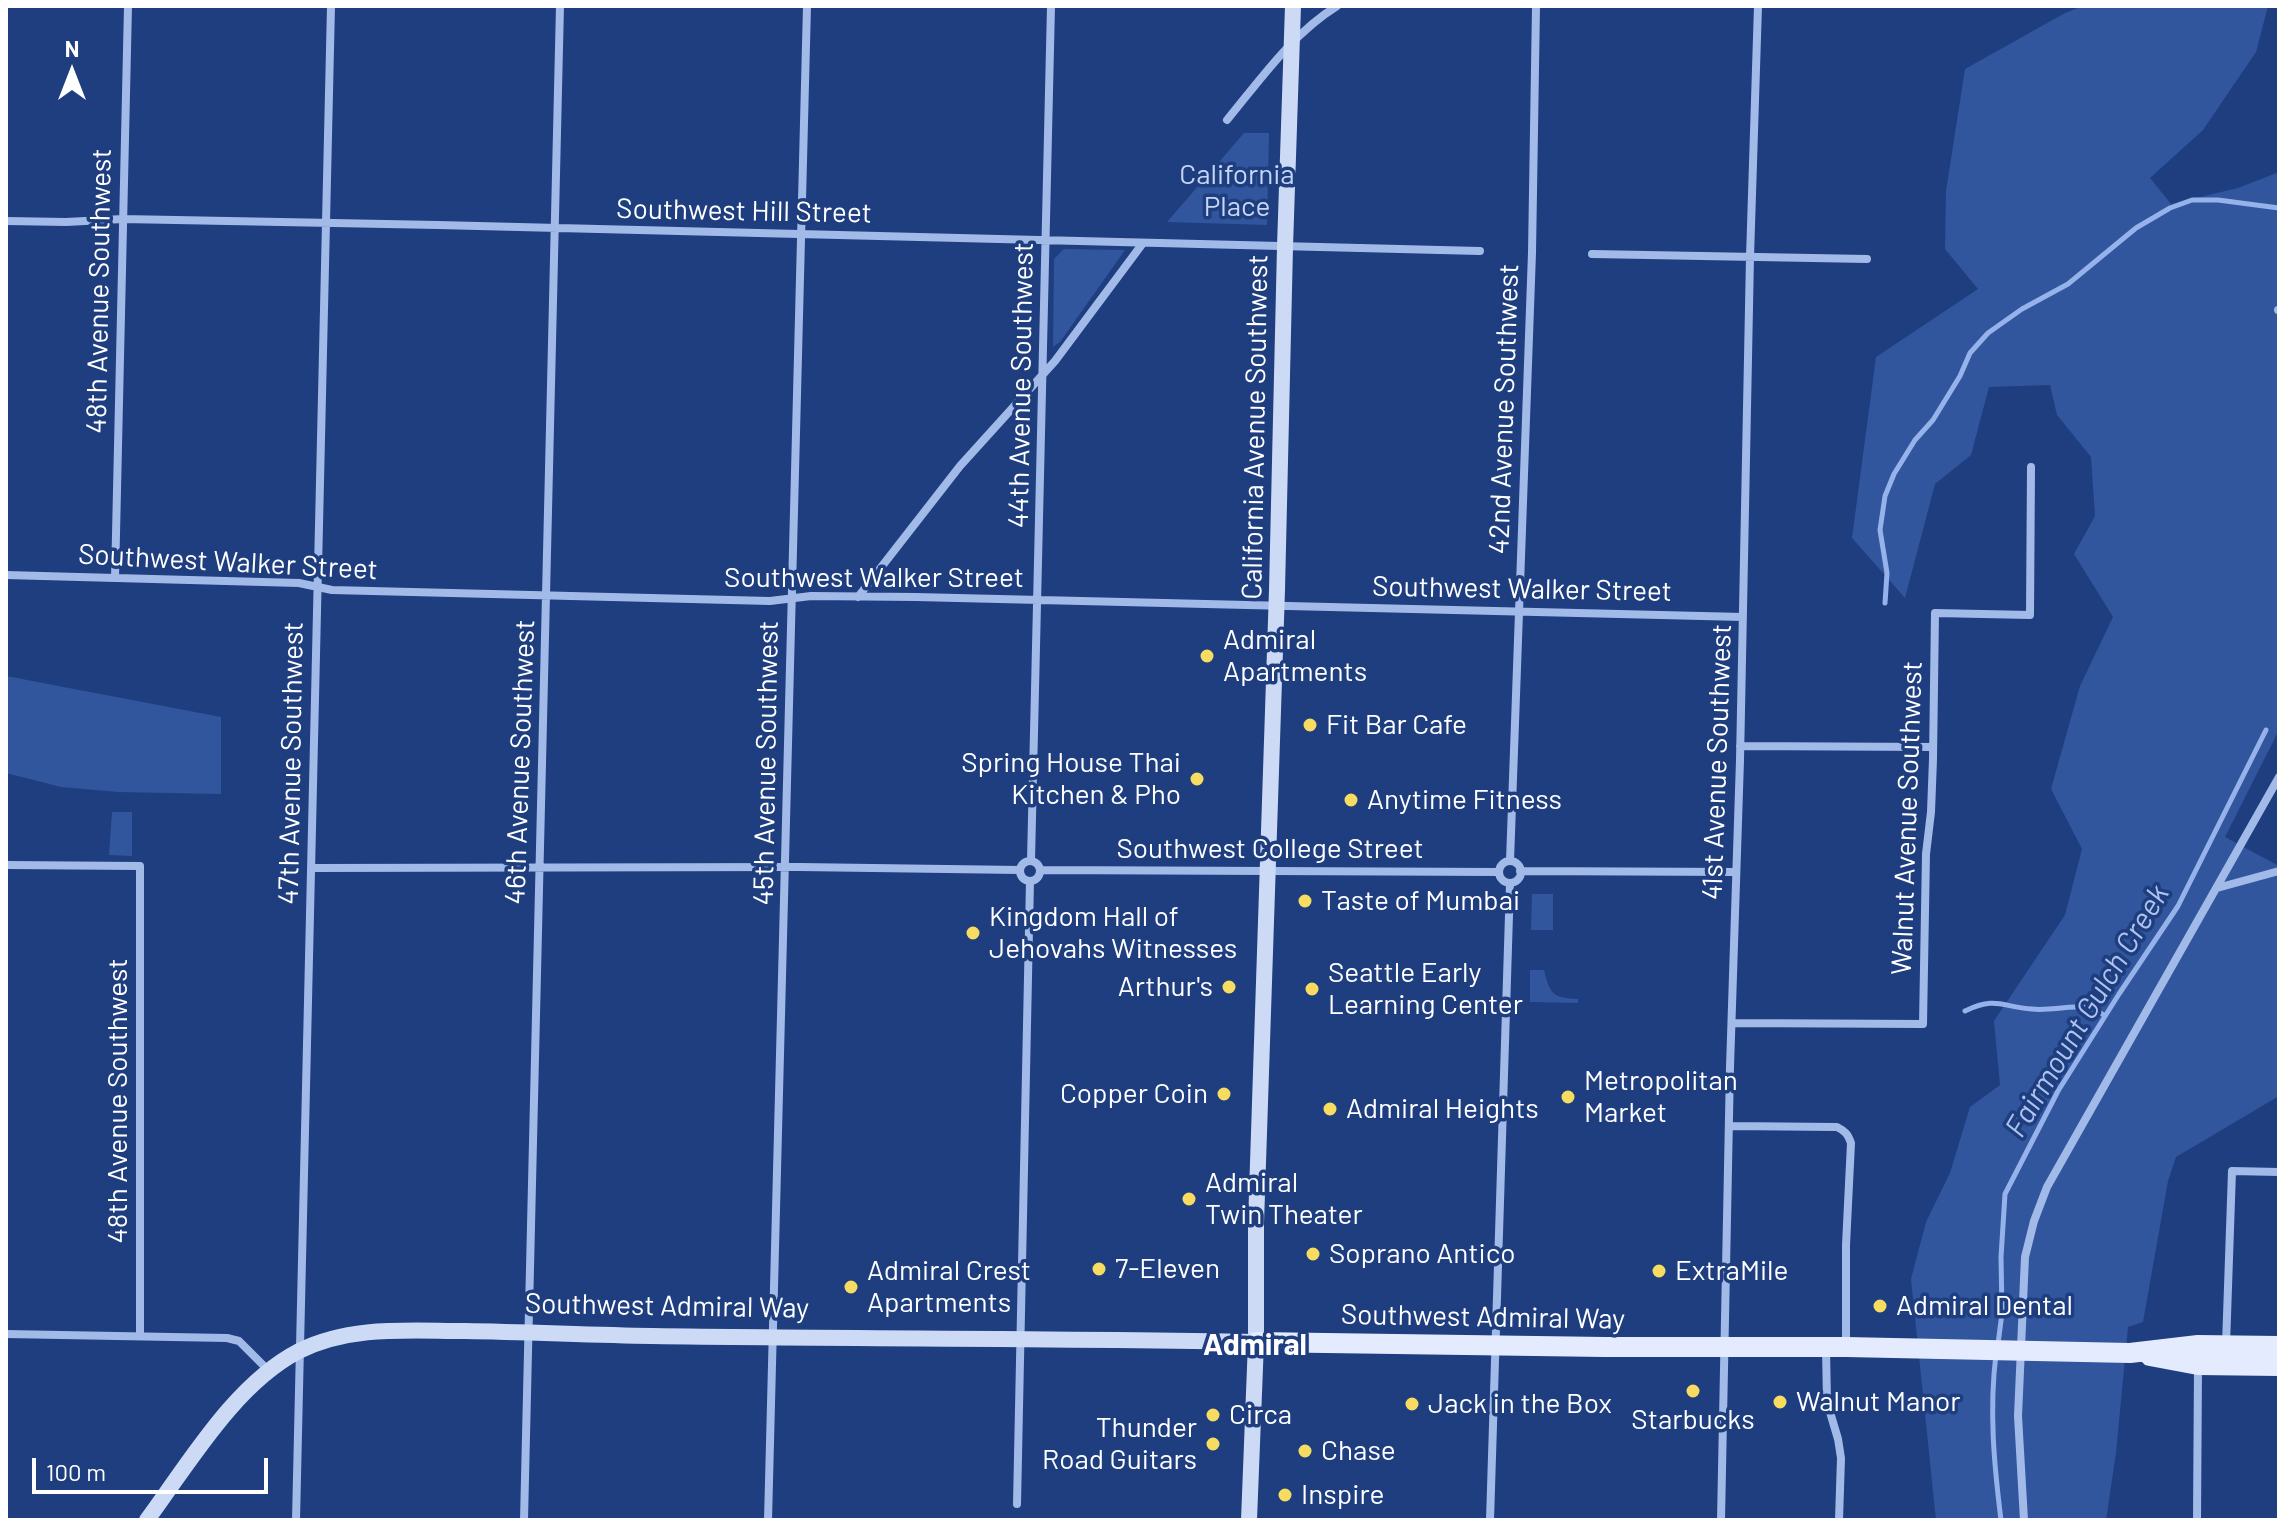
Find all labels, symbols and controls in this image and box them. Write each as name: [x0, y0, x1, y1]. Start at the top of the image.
north arrow: [32, 32, 112, 112]
text: N: [65, 35, 79, 61]
street label: 48th Avenue Southwest: [80, 148, 118, 434]
park label: California Place: [1179, 158, 1295, 224]
street label: Southwest Hill Street: [616, 192, 872, 230]
street label: 44th Avenue Southwest: [1002, 242, 1040, 528]
street label: California Avenue Southwest: [1235, 254, 1275, 600]
street label: 42nd Avenue Southwest: [1482, 263, 1526, 555]
street label: Southwest Walker Street: [77, 537, 379, 587]
street label: Southwest Walker Street: [724, 561, 1024, 595]
street label: Southwest Walker Street: [1372, 570, 1672, 608]
street label: 46th Avenue Southwest: [498, 619, 542, 905]
street label: 45th Avenue Southwest: [747, 620, 785, 906]
street label: 47th Avenue Southwest: [272, 621, 310, 905]
place label: Admiral Apartments: [1223, 623, 1367, 689]
street label: 41st Avenue Southwest: [1695, 623, 1739, 901]
marker: Admiral Apartments: [1198, 647, 1216, 665]
street label: Walnut Avenue Southwest: [1885, 660, 1929, 976]
place label: Fit Bar Cafe: [1326, 708, 1467, 742]
marker: Fit Bar Cafe: [1301, 716, 1319, 734]
place label: Spring House Thai Kitchen & Pho: [961, 746, 1181, 812]
marker: Spring House Thai Kitchen & Pho: [1188, 770, 1206, 788]
place label: Anytime Fitness: [1367, 783, 1562, 817]
marker: Anytime Fitness: [1342, 791, 1360, 809]
street label: Southwest College Street: [1116, 832, 1424, 866]
water label: Fairmount Gulch Creek: [1997, 878, 2177, 1144]
place label: Taste of Mumbai: [1321, 884, 1520, 918]
marker: Taste of Mumbai: [1296, 892, 1314, 910]
place label: Kingdom Hall of Jehovahs Witnesses: [989, 900, 1237, 966]
marker: Kingdom Hall of Jehovahs Witnesses: [964, 924, 982, 942]
place label: Seattle Early Learning Center: [1328, 956, 1523, 1022]
street label: 48th Avenue Southwest: [101, 958, 135, 1244]
place label: Arthur's: [1118, 970, 1213, 1004]
marker: Arthur's: [1220, 978, 1238, 996]
marker: Seattle Early Learning Center: [1303, 980, 1321, 998]
place label: Metropolitan Market: [1584, 1064, 1738, 1130]
place label: Copper Coin: [1060, 1077, 1208, 1111]
marker: Copper Coin: [1215, 1085, 1233, 1103]
marker: Metropolitan Market: [1559, 1088, 1577, 1106]
place label: Admiral Heights: [1346, 1092, 1539, 1126]
marker: Admiral Heights: [1321, 1100, 1339, 1118]
place label: Admiral Twin Theater: [1205, 1166, 1363, 1232]
marker: Admiral Twin Theater: [1180, 1190, 1198, 1208]
place label: Soprano Antico: [1329, 1237, 1515, 1271]
marker: Soprano Antico: [1304, 1245, 1322, 1263]
place label: 7-Eleven: [1115, 1252, 1220, 1286]
place label: Admiral Crest Apartments: [867, 1254, 1031, 1320]
place label: ExtraMile: [1675, 1254, 1788, 1288]
marker: 7-Eleven: [1090, 1260, 1108, 1278]
marker: ExtraMile: [1650, 1262, 1668, 1280]
marker: Admiral Crest Apartments: [842, 1278, 860, 1296]
street label: Southwest Admiral Way: [525, 1287, 809, 1325]
place label: Admiral Dental: [1896, 1289, 2073, 1323]
marker: Admiral Dental: [1871, 1297, 1889, 1315]
street label: Southwest Admiral Way: [1341, 1298, 1625, 1336]
district label: Admiral: [1203, 1327, 1307, 1363]
marker: Starbucks: [1684, 1382, 1702, 1400]
place label: Walnut Manor: [1796, 1385, 1961, 1419]
place label: Jack in the Box: [1428, 1387, 1612, 1421]
marker: Walnut Manor: [1771, 1393, 1789, 1411]
marker: Jack in the Box: [1403, 1395, 1421, 1413]
place label: Circa: [1229, 1398, 1292, 1432]
place label: Starbucks: [1631, 1403, 1755, 1437]
marker: Circa: [1204, 1406, 1222, 1424]
place label: Thunder Road Guitars: [1042, 1411, 1197, 1477]
place label: Chase: [1321, 1434, 1396, 1468]
marker: Thunder Road Guitars: [1204, 1435, 1222, 1453]
scale bar: [36, 1442, 272, 1492]
marker: Chase: [1296, 1442, 1314, 1460]
text: 100 m: [46, 1457, 106, 1486]
place label: Inspire: [1301, 1478, 1384, 1512]
marker: Inspire: [1276, 1486, 1294, 1504]

